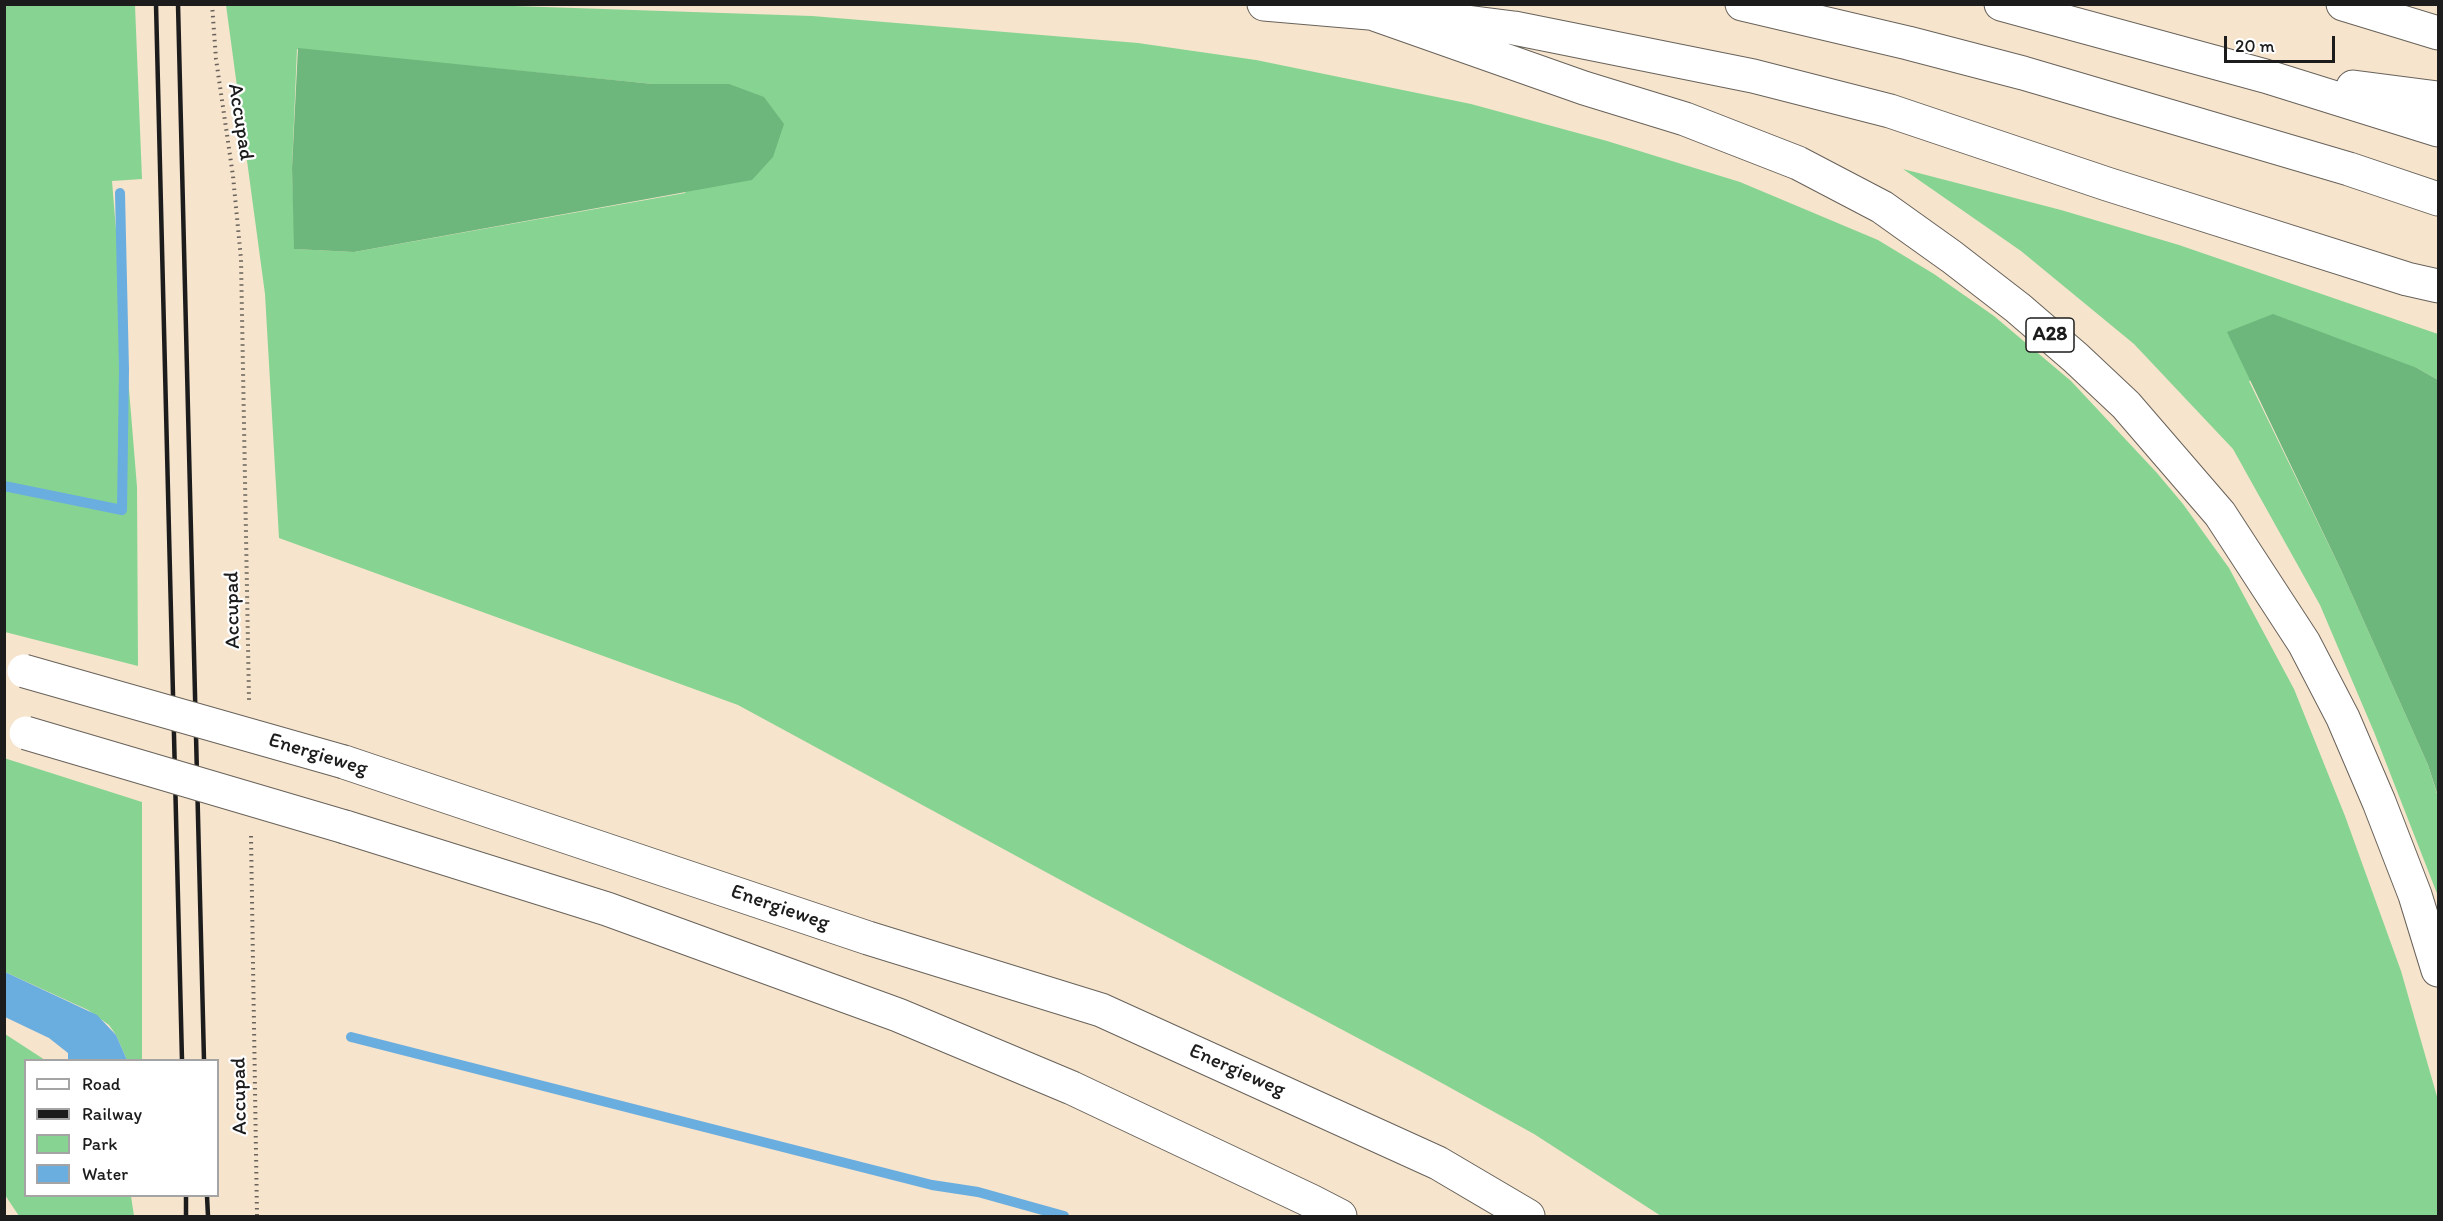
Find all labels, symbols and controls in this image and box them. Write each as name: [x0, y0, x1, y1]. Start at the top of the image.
scale bar: [2227, 24, 2338, 62]
text: 20 m: [2235, 35, 2275, 57]
street label: Accupad: [221, 82, 259, 162]
road number: A28: [2026, 318, 2074, 352]
street label: Accupad: [220, 571, 246, 649]
street label: Energieweg: [265, 728, 371, 782]
street label: Energieweg: [727, 879, 833, 937]
street label: Energieweg: [1185, 1039, 1289, 1103]
street label: Accupad: [227, 1057, 253, 1135]
legend: [24, 1059, 219, 1197]
text: Road: [82, 1073, 121, 1095]
text: Railway: [82, 1103, 142, 1125]
text: Park: [82, 1133, 117, 1155]
text: Water: [82, 1163, 128, 1185]

